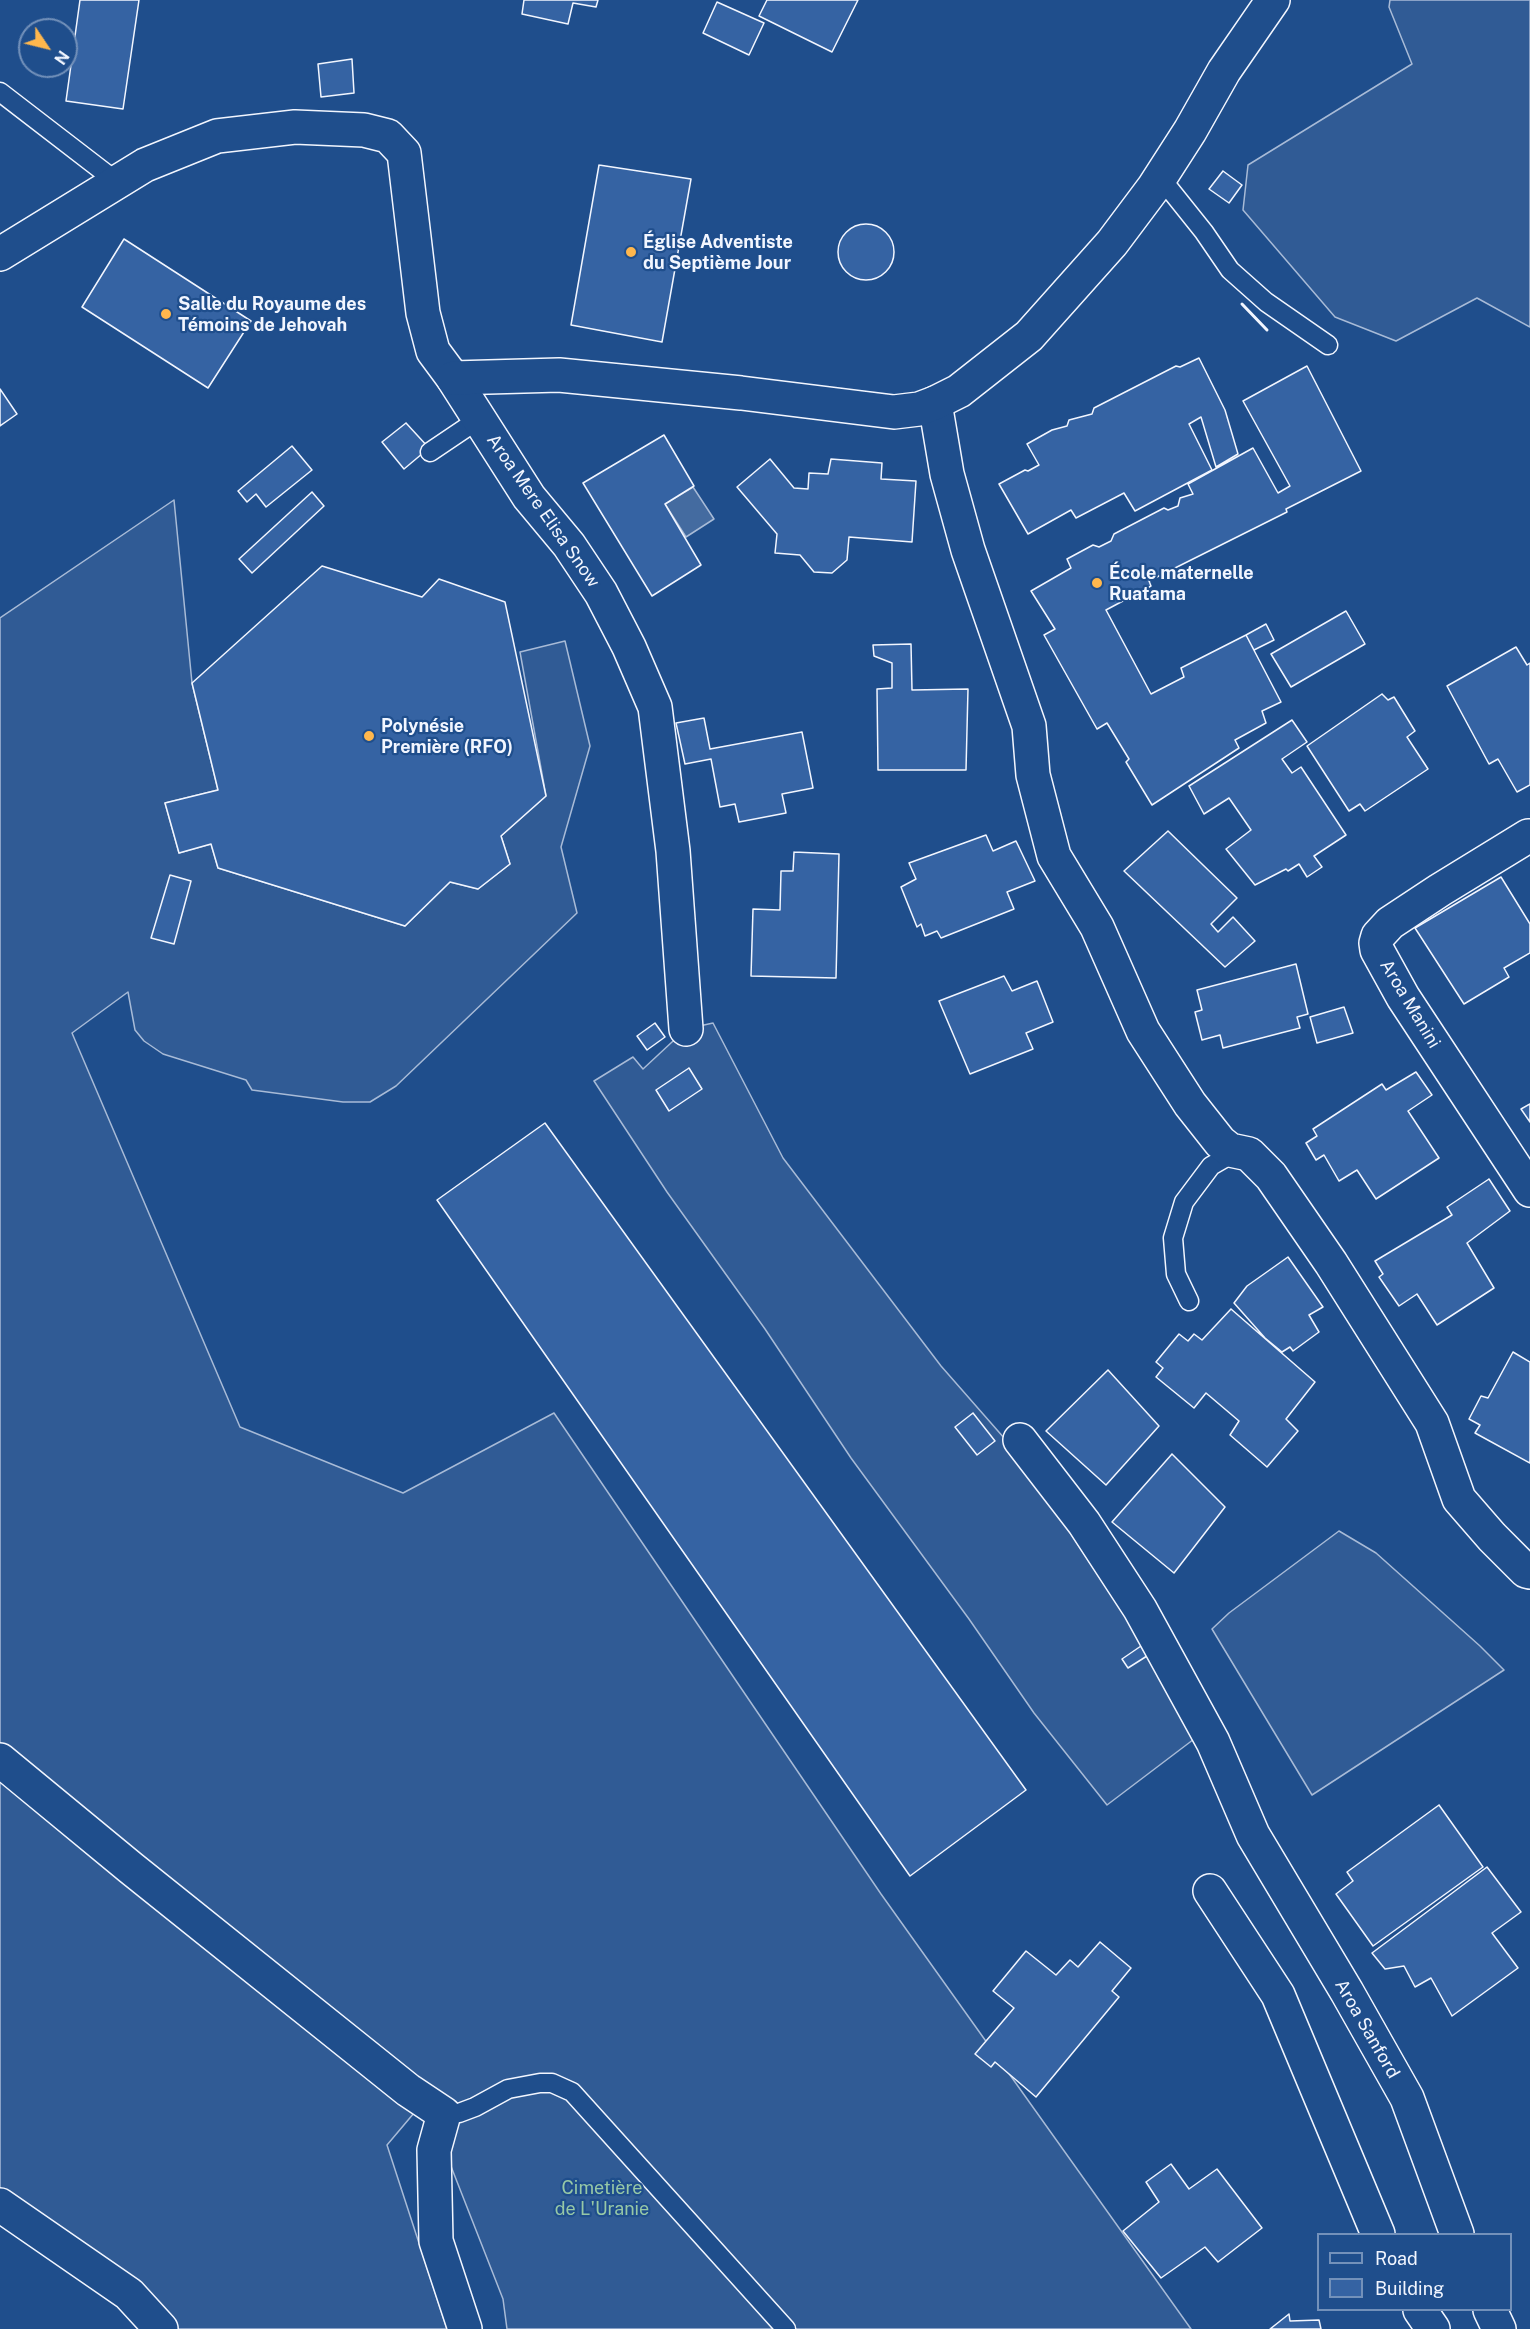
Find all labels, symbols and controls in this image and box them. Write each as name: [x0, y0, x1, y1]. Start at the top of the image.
north arrow: [18, 18, 78, 78]
text: N: [50, 47, 73, 68]
place label: Église Adventiste du Septième Jour: [643, 231, 793, 274]
marker: Église Adventiste du Septième Jour: [624, 245, 638, 259]
place label: Salle du Royaume des Témoins de Jehovah: [178, 293, 366, 336]
marker: Salle du Royaume des Témoins de Jehovah: [159, 307, 173, 321]
street label: Aroa Mere Elisa Snow: [482, 430, 604, 592]
place label: École maternelle Ruatama: [1109, 562, 1254, 604]
marker: École maternelle Ruatama: [1090, 576, 1104, 590]
place label: Polynésie Première (RFO): [381, 715, 513, 758]
marker: Polynésie Première (RFO): [362, 729, 376, 743]
street label: Aroa Manini: [1375, 956, 1445, 1052]
street label: Aroa Sanford: [1330, 1976, 1404, 2082]
park label: Cimetière de L'Uranie: [555, 2177, 649, 2220]
legend: [1317, 2233, 1512, 2311]
text: Road: [1375, 2248, 1418, 2269]
text: Building: [1375, 2278, 1444, 2299]

